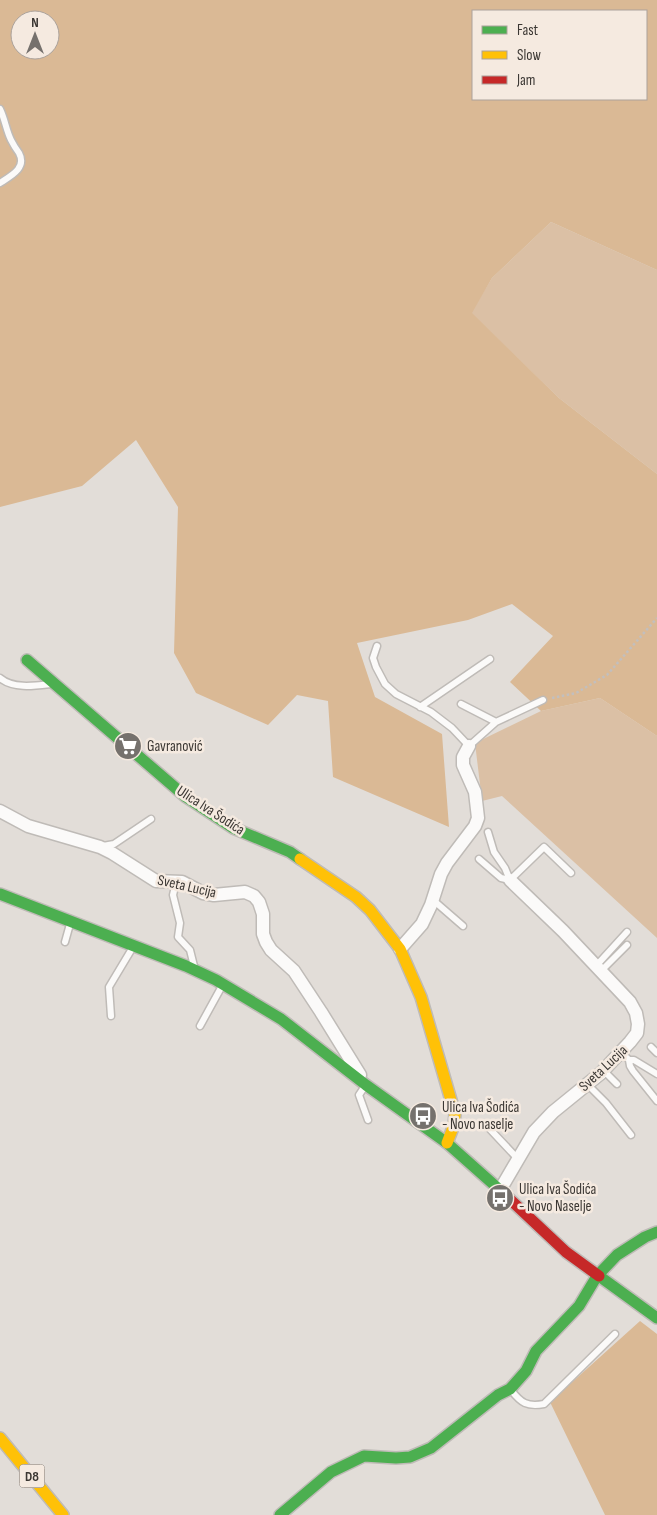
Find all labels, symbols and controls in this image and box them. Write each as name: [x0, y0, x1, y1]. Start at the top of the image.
north arrow: [10, 10, 60, 60]
legend: [472, 10, 647, 100]
text: N: [31, 14, 39, 31]
text: Fast: [517, 21, 539, 40]
text: Slow: [517, 46, 541, 65]
text: Jam: [516, 71, 535, 90]
supermarket icon: Gavranović: [113, 731, 143, 761]
place label: Gavranović: [147, 737, 203, 756]
street label: Ulica Iva Šodića: [173, 781, 249, 840]
street label: Sveta Lucija: [156, 871, 218, 903]
street label: Sveta Lucija: [575, 1041, 632, 1096]
place label: Ulica Iva Šodića - Novo naselje: [442, 1098, 520, 1134]
bus stop icon: Ulica Iva Šodića - Novo naselje: [408, 1101, 438, 1131]
place label: Ulica Iva Šodića - Novo Naselje: [519, 1180, 597, 1216]
bus stop icon: Ulica Iva Šodića - Novo Naselje: [485, 1183, 515, 1213]
road number: D8: [20, 1464, 44, 1488]

